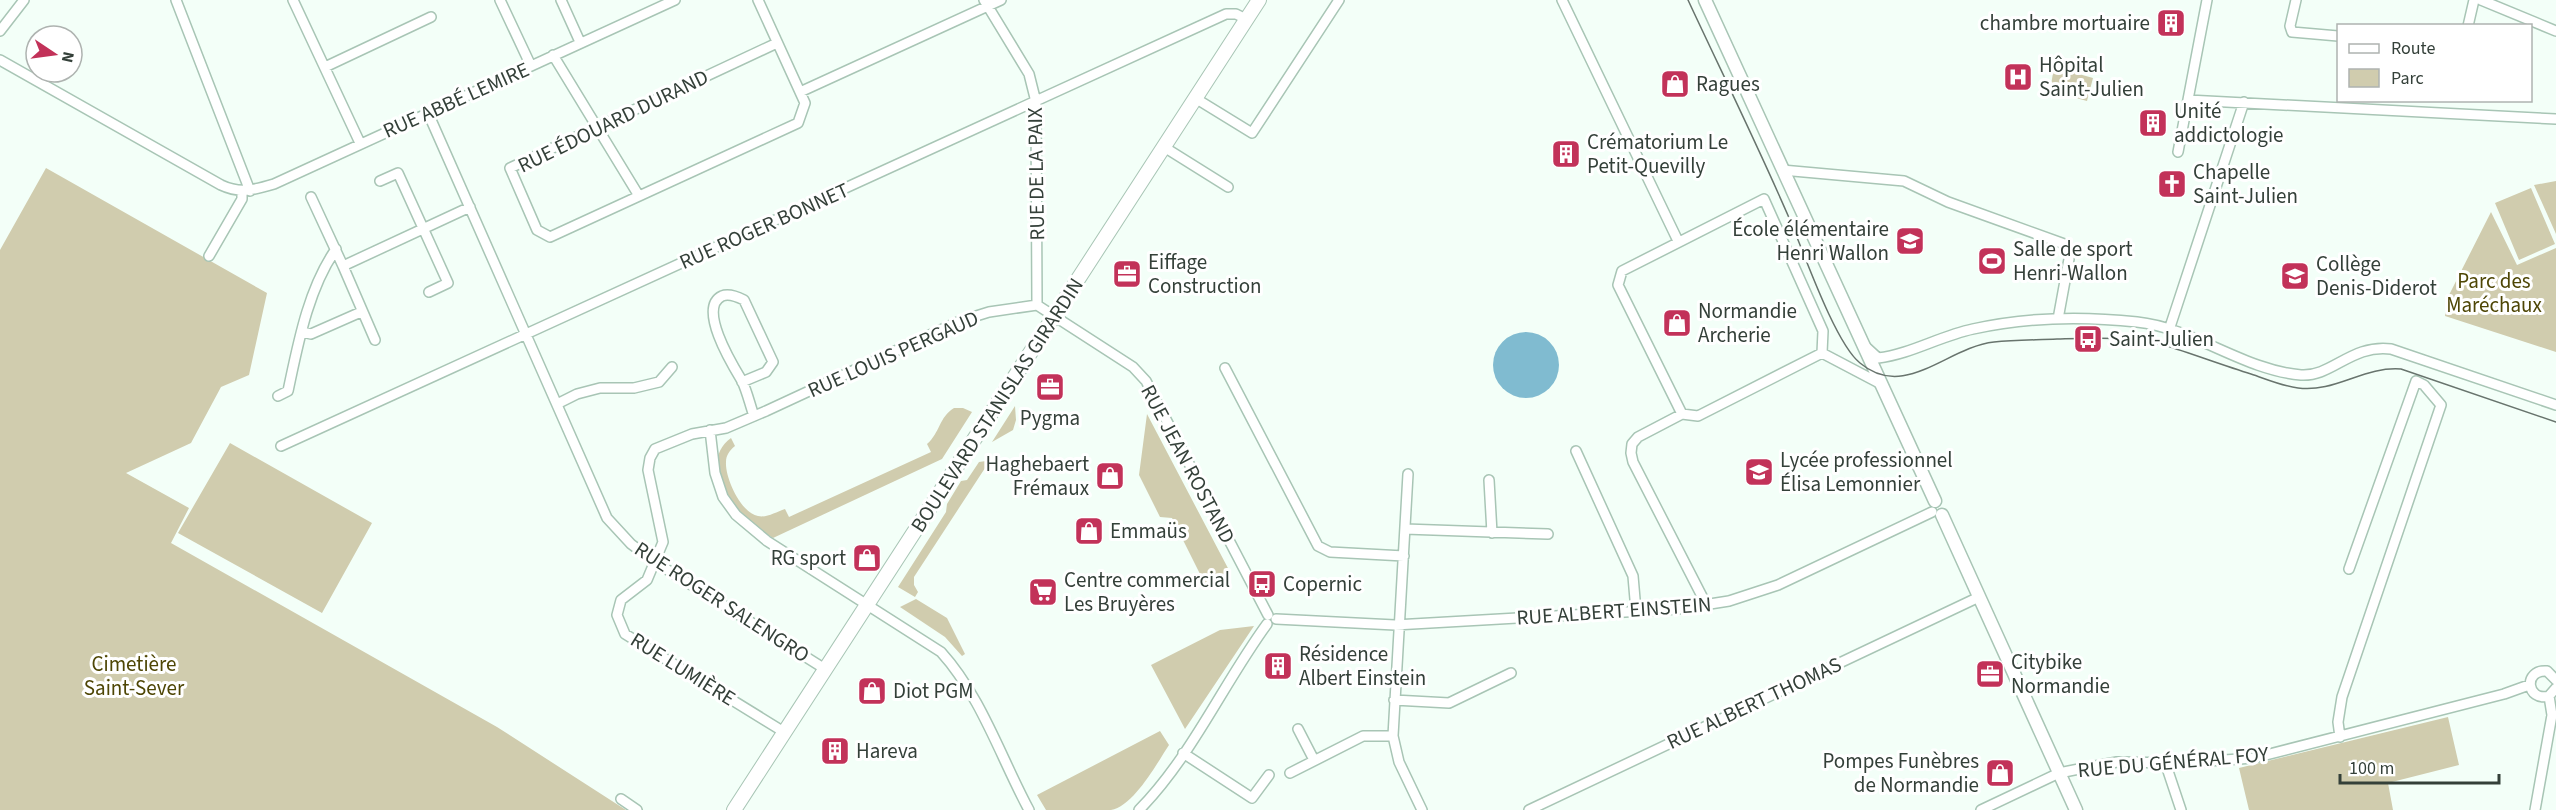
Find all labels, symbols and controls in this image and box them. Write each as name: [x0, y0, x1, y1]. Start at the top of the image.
building icon: chambre mortuaire: [2155, 7, 2187, 39]
place label: chambre mortuaire: [1980, 8, 2150, 38]
north arrow: [24, 24, 84, 84]
legend: [2337, 24, 2532, 102]
text: Route: [2391, 36, 2435, 61]
text: N: [56, 49, 80, 65]
place label: Hôpital Saint-Julien: [2039, 50, 2144, 104]
street label: RUE ABBÉ LEMIRE: [378, 54, 534, 146]
hospital icon: Hôpital Saint-Julien: [2002, 61, 2034, 93]
street label: RUE ÉDOUARD DURAND: [513, 62, 713, 180]
text: Parc: [2391, 66, 2424, 91]
shop icon: Ragues: [1659, 68, 1691, 100]
place label: Ragues: [1696, 69, 1760, 99]
place label: Unité addictologie: [2174, 96, 2284, 150]
street label: RUE DE LA PAIX: [1020, 107, 1052, 241]
building icon: Unité addictologie: [2137, 107, 2169, 139]
place label: Crématorium Le Petit-Quevilly: [1587, 127, 1728, 181]
building icon: Crématorium Le Petit-Quevilly: [1550, 138, 1582, 170]
place label: Chapelle Saint-Julien: [2193, 157, 2298, 211]
church icon: Chapelle Saint-Julien: [2156, 168, 2188, 200]
street label: RUE ROGER BONNET: [674, 175, 854, 277]
place label: École élémentaire Henri Wallon: [1732, 214, 1889, 268]
school or university icon: École élémentaire Henri Wallon: [1894, 225, 1926, 257]
place label: Salle de sport Henri-Wallon: [2013, 234, 2133, 288]
sports icon: Salle de sport Henri-Wallon: [1976, 245, 2008, 277]
place label: Eiffage Construction: [1148, 247, 1262, 301]
place label: Collège Denis-Diderot: [2316, 249, 2437, 303]
office icon: Eiffage Construction: [1111, 258, 1143, 290]
school or university icon: Collège Denis-Diderot: [2279, 260, 2311, 292]
park label: Parc des Maréchaux: [2446, 266, 2542, 320]
street label: BOULEVARD STANISLAS GIRARDIN: [903, 272, 1091, 538]
place label: Normandie Archerie: [1698, 296, 1797, 350]
street label: RUE LOUIS PERGAUD: [803, 303, 983, 405]
shop icon: Normandie Archerie: [1661, 307, 1693, 339]
bus stop icon: Saint-Julien: [2072, 323, 2104, 355]
place label: Saint-Julien: [2109, 324, 2214, 354]
office icon: Pygma: [1034, 371, 1066, 403]
street label: RUE JEAN ROSTAND: [1133, 379, 1243, 549]
place label: Pygma: [1020, 403, 1080, 433]
place label: Lycée professionnel Élisa Lemonnier: [1780, 445, 1953, 499]
place label: Haghebaert Frémaux: [986, 449, 1090, 503]
school or university icon: Lycée professionnel Élisa Lemonnier: [1743, 456, 1775, 488]
shop icon: Haghebaert Frémaux: [1094, 460, 1126, 492]
shop icon: Emmaüs: [1073, 515, 1105, 547]
place label: Emmaüs: [1110, 516, 1187, 546]
street label: RUE ROGER SALENGRO: [629, 534, 815, 670]
shop icon: RG sport: [851, 542, 883, 574]
place label: RG sport: [771, 543, 846, 573]
place label: Centre commercial Les Bruyères: [1064, 565, 1230, 619]
bus stop icon: Copernic: [1246, 568, 1278, 600]
place label: Copernic: [1283, 569, 1362, 599]
supermarket icon: Centre commercial Les Bruyères: [1027, 576, 1059, 608]
street label: RUE ALBERT EINSTEIN: [1516, 589, 1712, 633]
street label: RUE LUMIÈRE: [625, 625, 741, 713]
place label: Résidence Albert Einstein: [1299, 639, 1426, 693]
place label: Citybike Normandie: [2011, 647, 2110, 701]
park label: Cimetière Saint-Sever: [84, 649, 185, 703]
street label: RUE ALBERT THOMAS: [1662, 649, 1846, 757]
building icon: Résidence Albert Einstein: [1262, 650, 1294, 682]
office icon: Citybike Normandie: [1974, 658, 2006, 690]
shop icon: Diot PGM: [856, 675, 888, 707]
place label: Diot PGM: [893, 676, 974, 706]
building icon: Hareva: [819, 735, 851, 767]
place label: Hareva: [856, 736, 918, 766]
street label: RUE DU GÉNÉRAL FOY: [2076, 739, 2271, 785]
place label: Pompes Funèbres de Normandie: [1822, 746, 1979, 800]
scale bar: [2340, 747, 2499, 785]
text: 100 m: [2349, 756, 2394, 781]
shop icon: Pompes Funèbres de Normandie: [1984, 757, 2016, 789]

